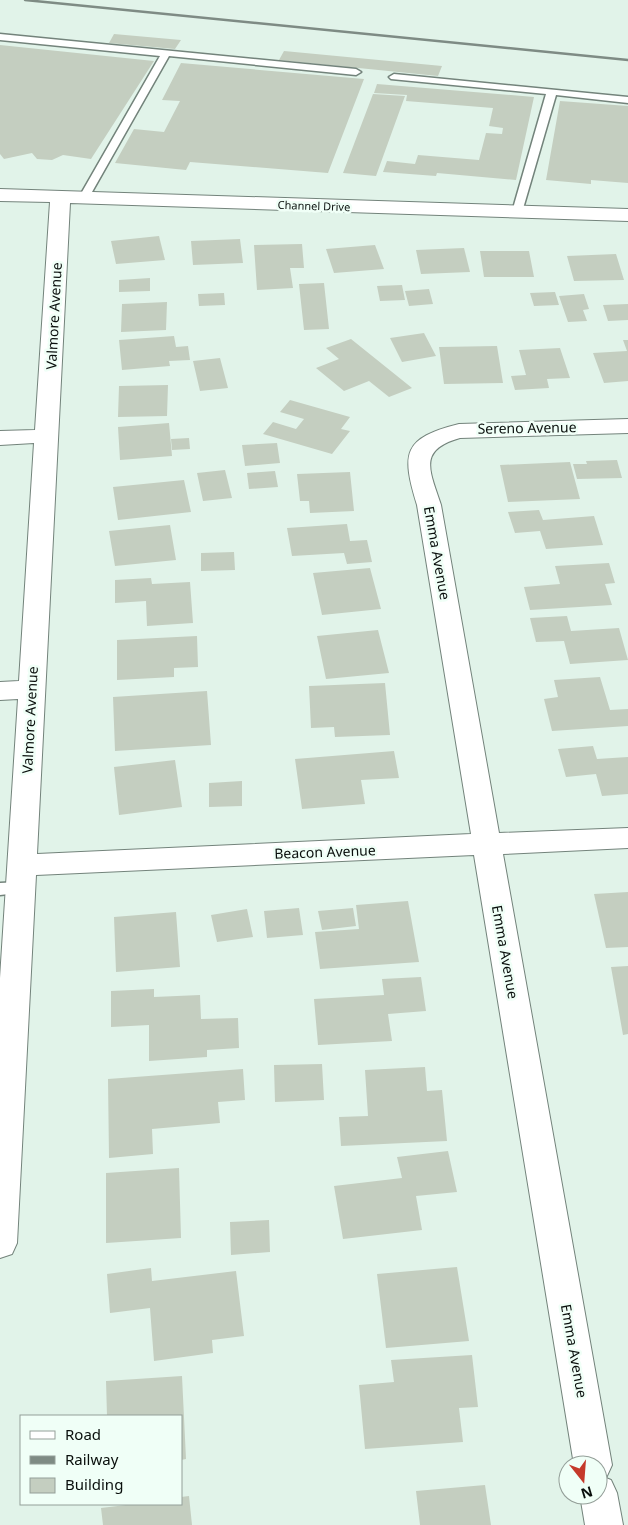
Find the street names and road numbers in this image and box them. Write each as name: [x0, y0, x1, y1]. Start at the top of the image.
street label: Channel Drive: [277, 197, 351, 214]
street label: Valmore Avenue: [41, 262, 66, 370]
street label: Sereno Avenue: [477, 417, 577, 438]
street label: Emma Avenue: [420, 505, 455, 601]
street label: Valmore Avenue: [17, 666, 42, 774]
street label: Beacon Avenue: [274, 840, 376, 863]
street label: Emma Avenue: [488, 904, 523, 1000]
street label: Emma Avenue: [557, 1303, 592, 1399]

